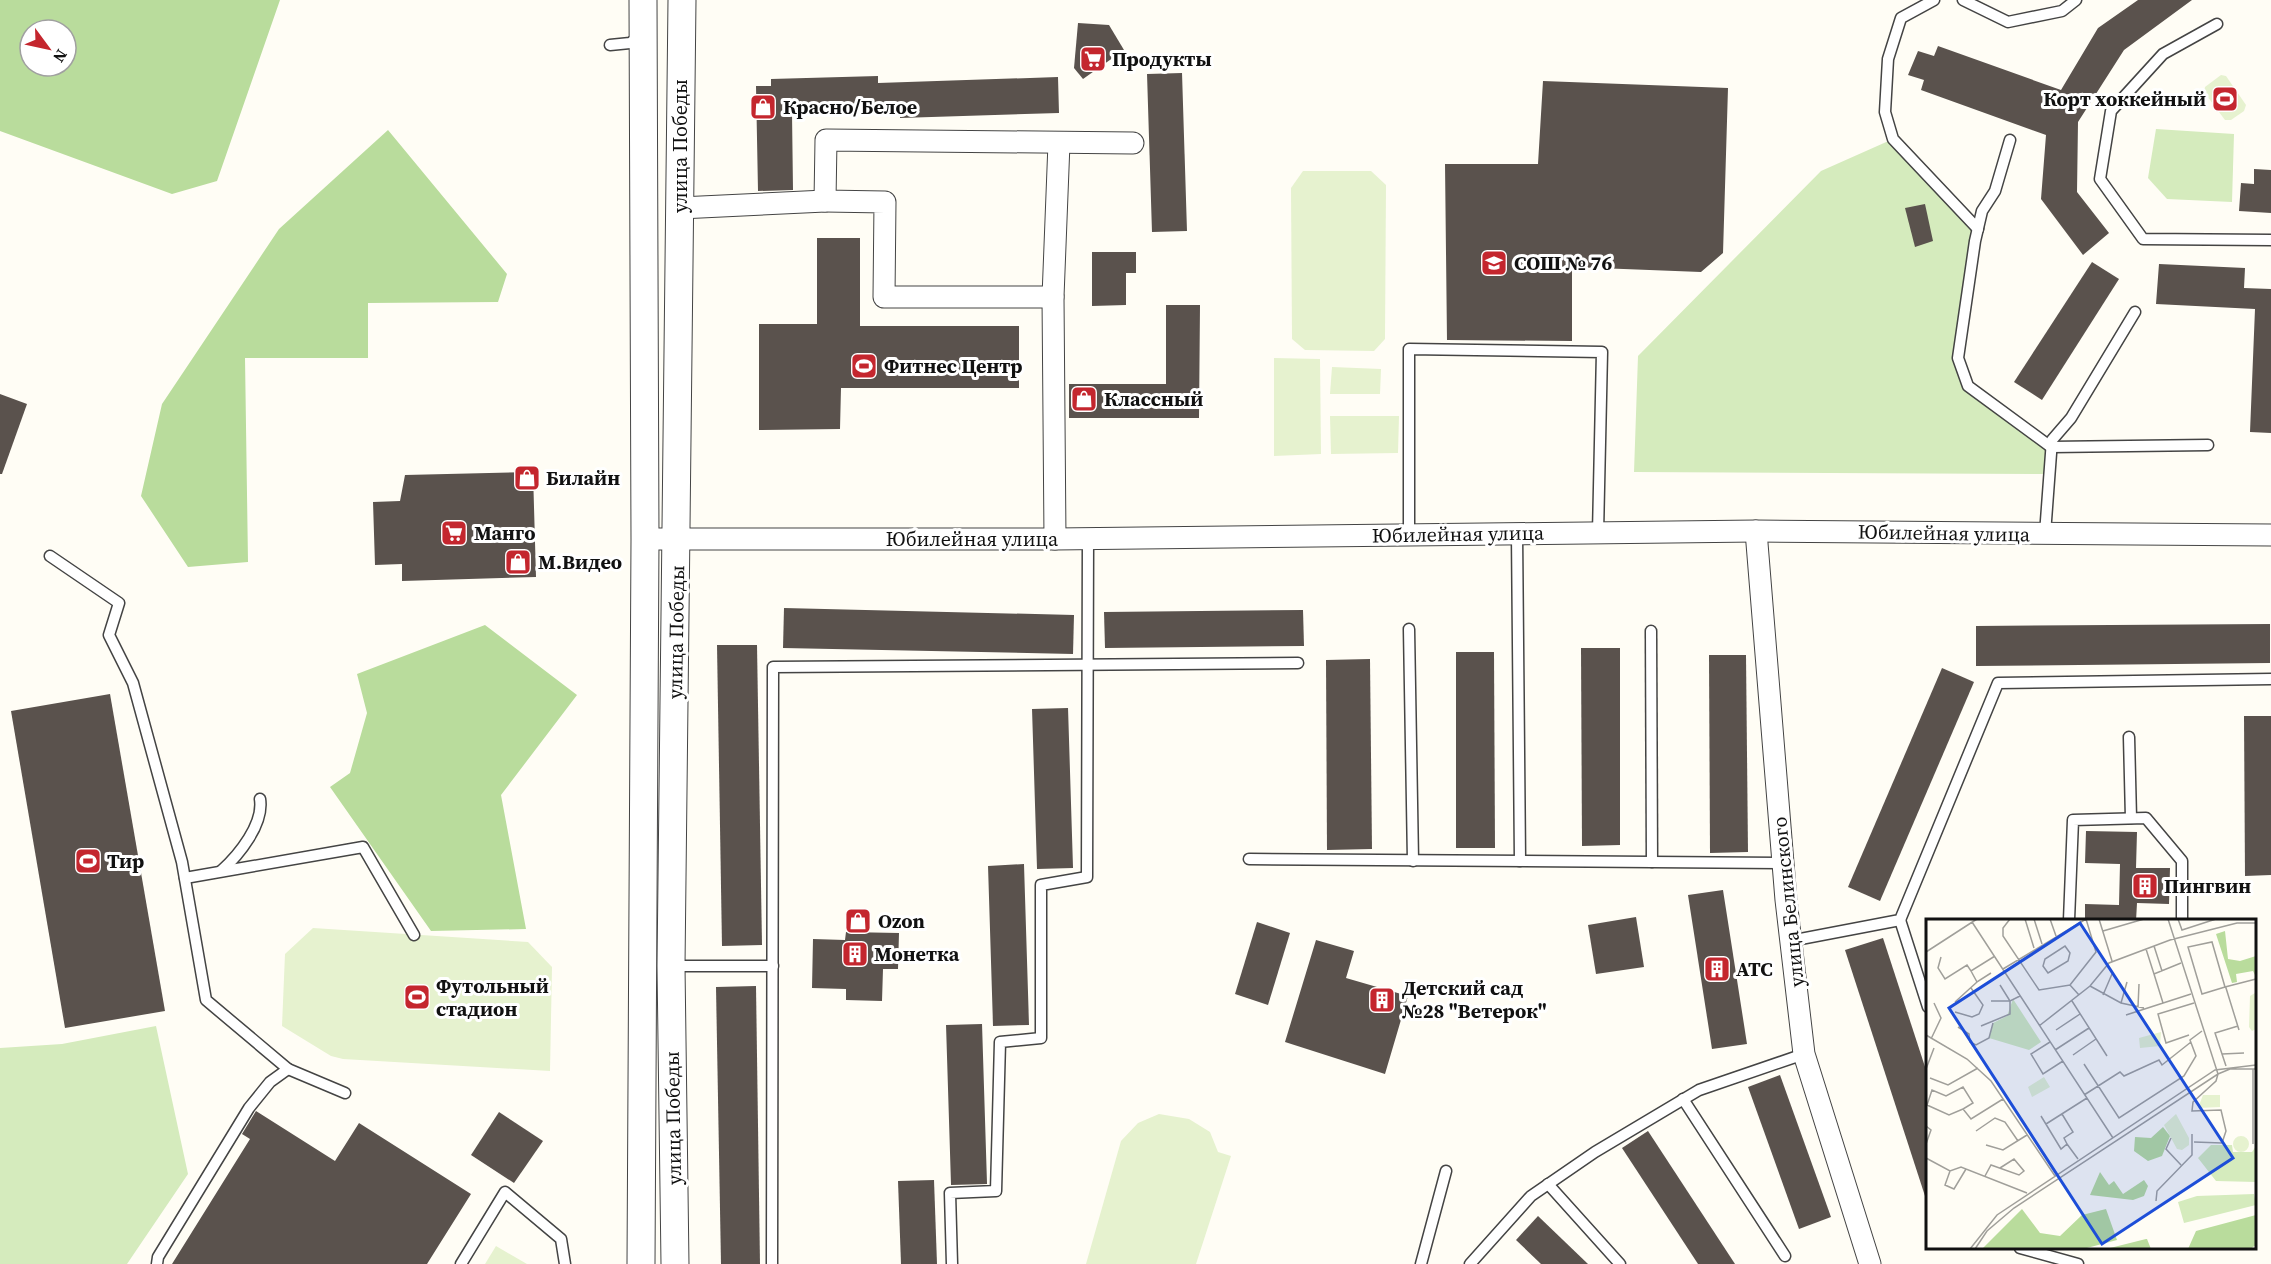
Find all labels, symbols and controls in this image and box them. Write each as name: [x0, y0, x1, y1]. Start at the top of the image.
north arrow: [18, 18, 78, 78]
supermarket icon: Продукты: [1078, 44, 1108, 74]
text: N: [48, 45, 73, 67]
place label: Продукты: [1112, 45, 1212, 73]
street label: улица Победы: [666, 79, 694, 213]
sports icon: Корт хоккейный: [2210, 84, 2240, 114]
place label: Корт хоккейный: [2043, 85, 2206, 113]
shop icon: Красно/Белое: [748, 92, 778, 122]
place label: Красно/Белое: [783, 93, 917, 121]
school or university icon: СОШ № 76: [1479, 248, 1509, 278]
place label: СОШ № 76: [1514, 249, 1612, 277]
sports icon: Фитнес Центр: [849, 351, 879, 381]
place label: Фитнес Центр: [884, 352, 1023, 380]
shop icon: Классный: [1069, 384, 1099, 414]
place label: Классный: [1104, 385, 1203, 413]
shop icon: Билайн: [512, 463, 542, 493]
place label: Билайн: [546, 464, 620, 492]
street label: Юбилейная улица: [1858, 517, 2031, 549]
supermarket icon: Манго: [439, 518, 469, 548]
street label: Юбилейная улица: [1372, 518, 1545, 550]
place label: Манго: [474, 519, 536, 547]
street label: Юбилейная улица: [886, 525, 1059, 553]
shop icon: М.Видео: [503, 547, 533, 577]
place label: М.Видео: [538, 548, 622, 576]
street label: улица Победы: [661, 565, 691, 699]
street label: улица Белинского: [1765, 815, 1811, 989]
sports icon: Тир: [73, 846, 103, 876]
place label: Тир: [107, 847, 144, 875]
building icon: Пингвин: [2130, 871, 2160, 901]
place label: Пингвин: [2164, 872, 2251, 900]
shop icon: Ozon: [843, 906, 873, 936]
place label: Ozon: [878, 907, 925, 935]
inset map: [1926, 919, 2256, 1249]
building icon: Монетка: [840, 939, 870, 969]
place label: Монетка: [874, 940, 960, 968]
building icon: АТС: [1702, 954, 1732, 984]
place label: АТС: [1736, 955, 1773, 983]
place label: Футольный стадион: [436, 972, 549, 1023]
place label: Детский сад №28 "Ветерок": [1402, 974, 1547, 1025]
sports icon: Футольный стадион: [402, 982, 432, 1012]
building icon: Детский сад №28 "Ветерок": [1367, 985, 1397, 1015]
street label: улица Победы: [658, 1051, 688, 1185]

